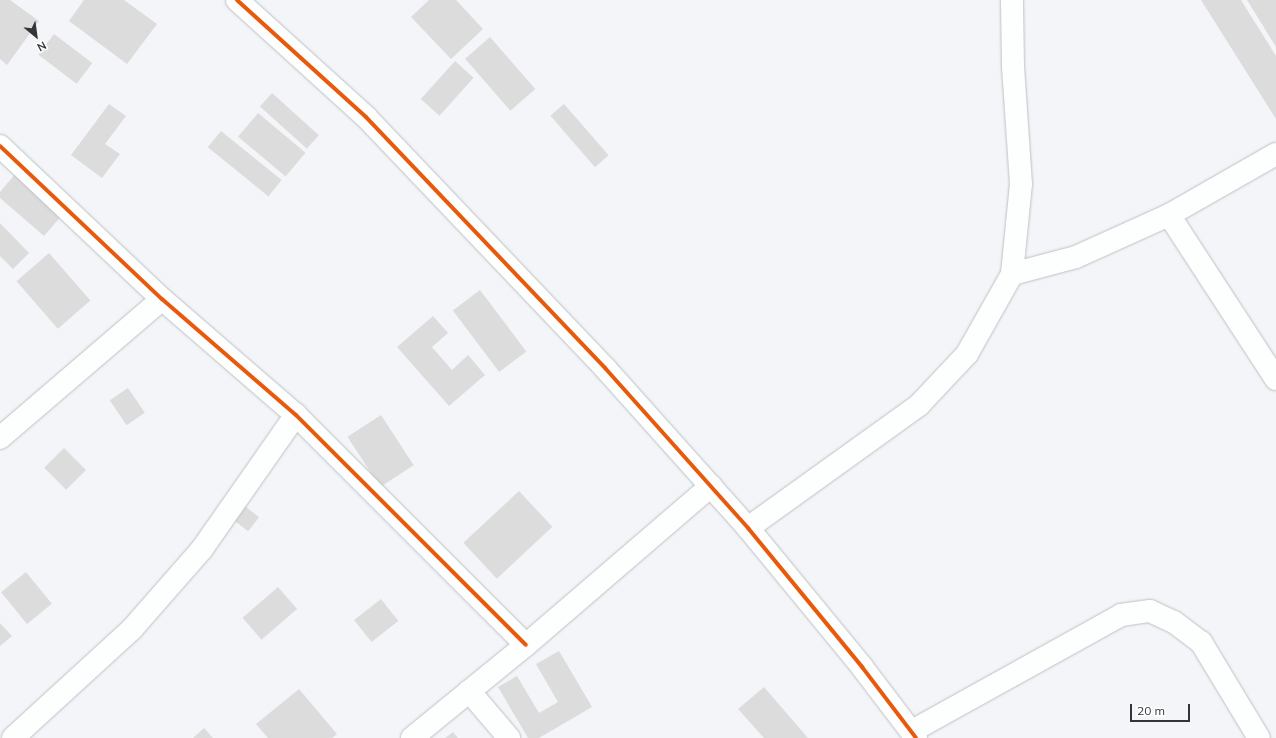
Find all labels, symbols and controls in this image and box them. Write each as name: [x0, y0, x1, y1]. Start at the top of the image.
north arrow: [16, 16, 56, 56]
text: N: [35, 38, 49, 55]
scale bar: [1132, 696, 1192, 722]
text: 20 m: [1137, 703, 1165, 718]

